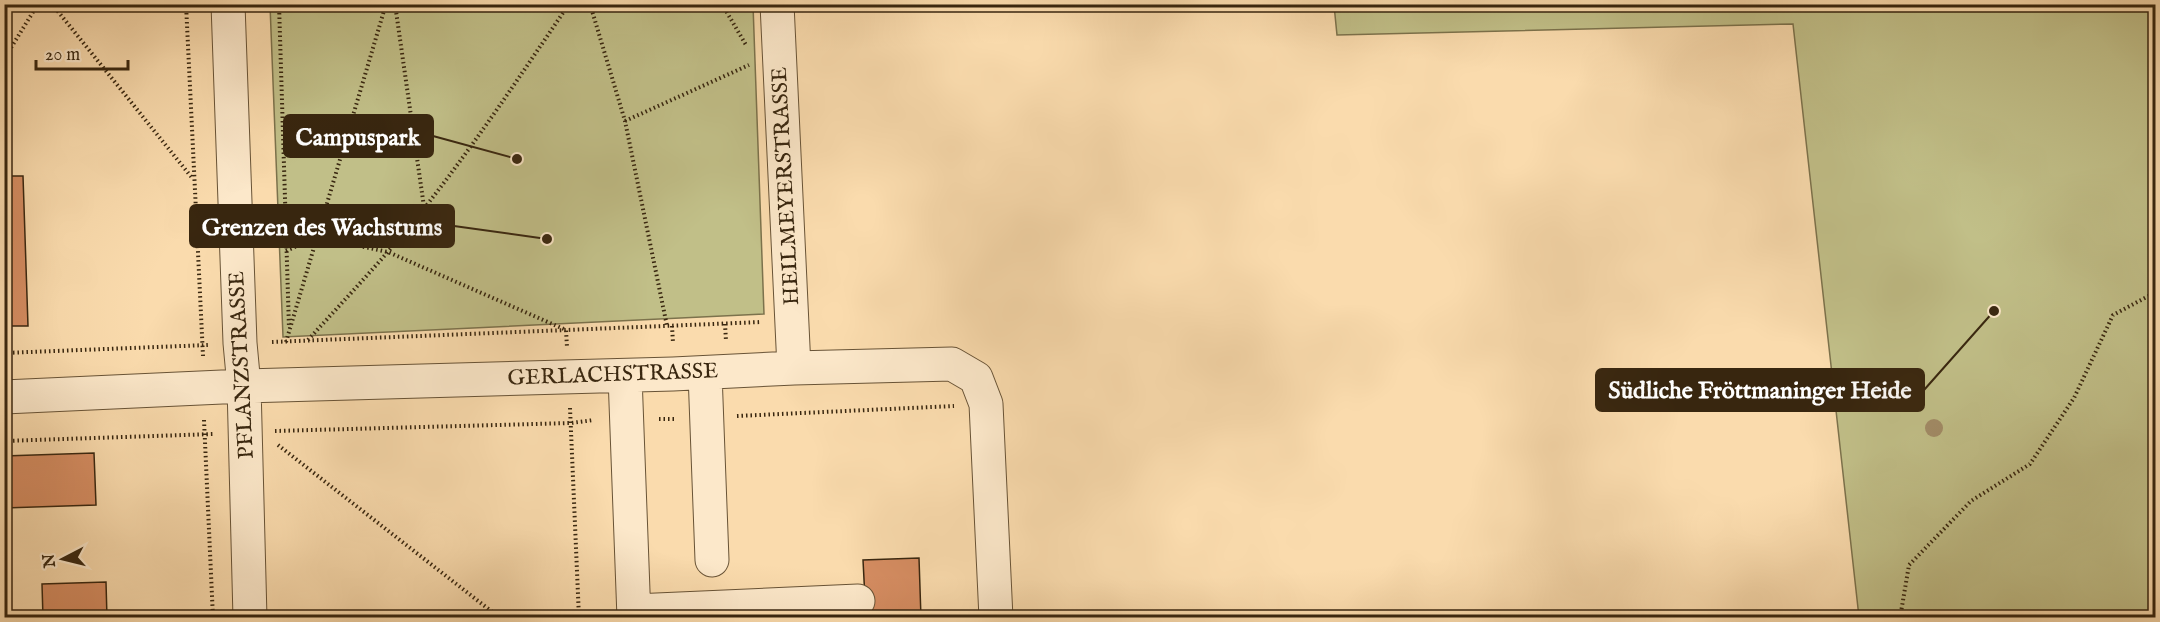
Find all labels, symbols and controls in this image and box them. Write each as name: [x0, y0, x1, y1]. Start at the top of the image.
scale bar: [36, 33, 128, 71]
text: 20 m: [45, 44, 80, 67]
street label: HEILMEYERSTRASSE: [766, 66, 806, 306]
callout: Campuspark: [284, 115, 433, 157]
text: Campuspark: [296, 123, 422, 154]
callout: Grenzen des Wachstums: [190, 205, 454, 247]
text: Grenzen des Wachstums: [202, 213, 443, 244]
street label: PFLANZSTRASSE: [223, 270, 261, 460]
street label: GERLACHSTRASSE: [507, 357, 719, 393]
callout: Südliche Fröttmaninger Heide: [1596, 369, 1924, 411]
text: Südliche Fröttmaninger Heide: [1608, 376, 1912, 407]
north arrow: [33, 529, 93, 589]
text: N: [39, 552, 61, 570]

